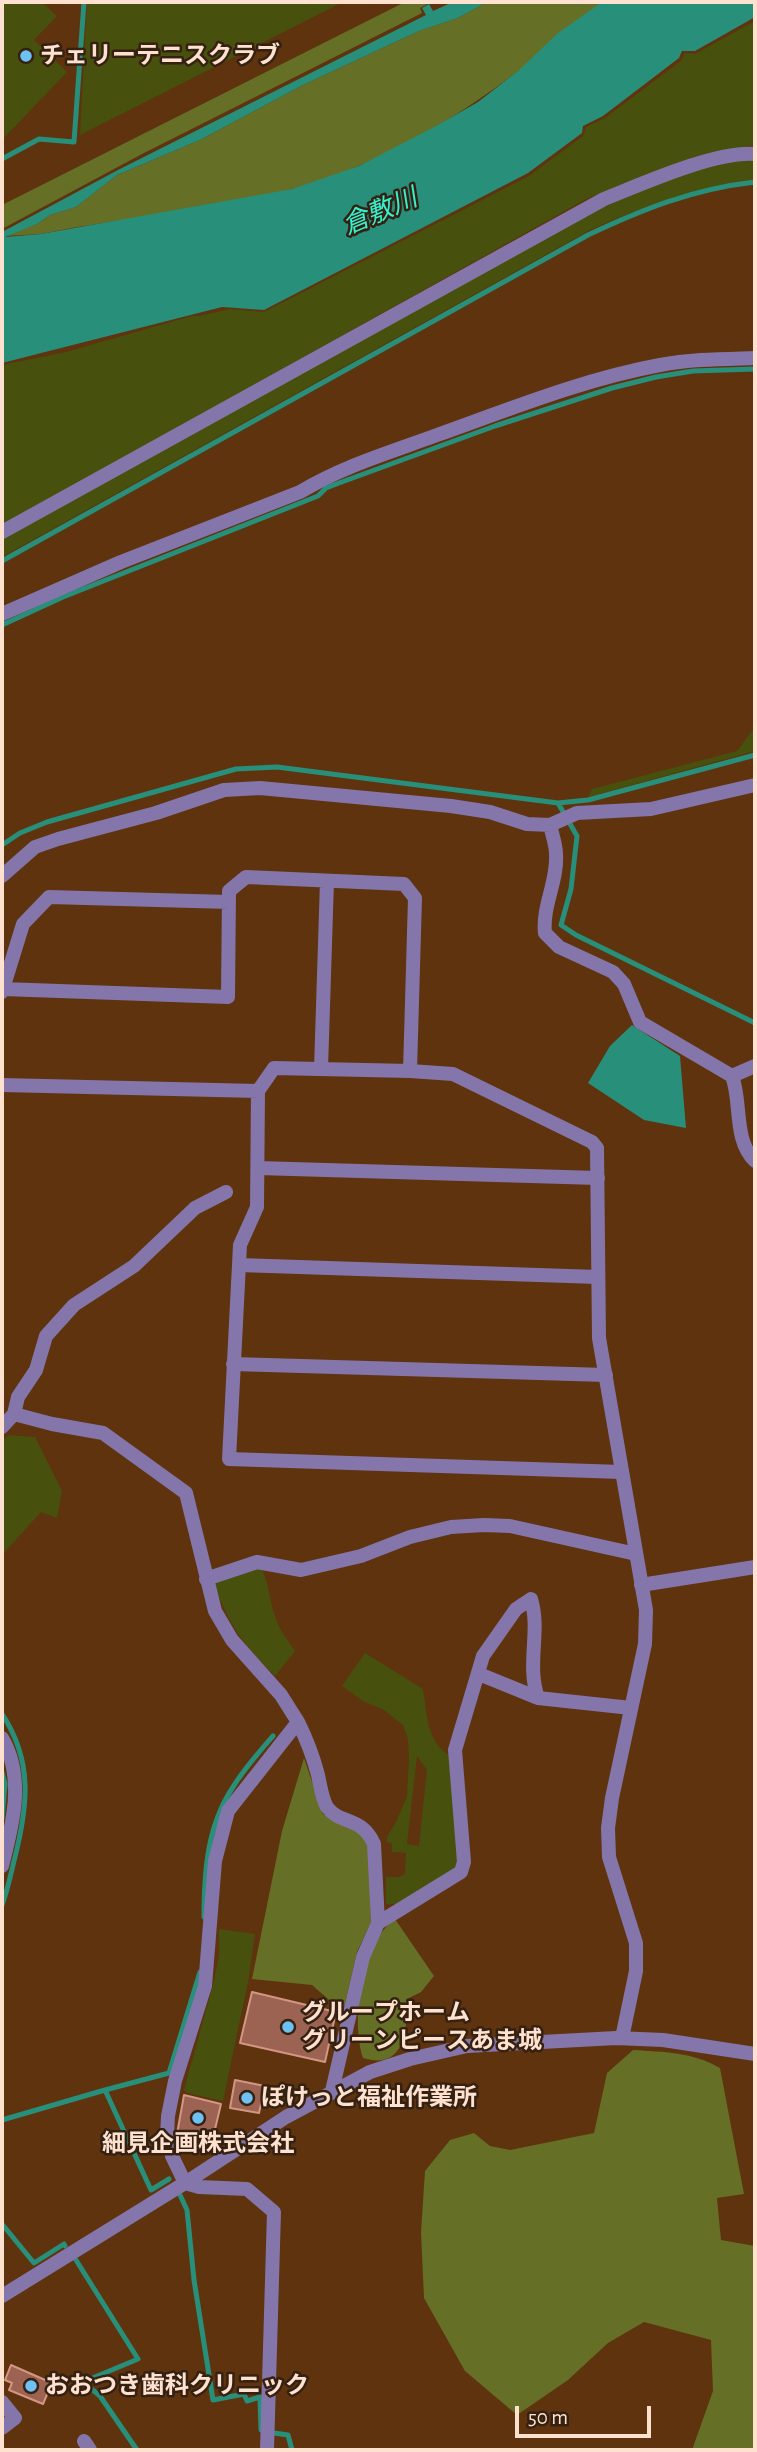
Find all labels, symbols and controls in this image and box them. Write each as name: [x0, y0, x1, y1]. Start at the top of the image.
place label: チェリーテニスクラブ: [40, 42, 280, 70]
marker: チェリーテニスクラブ: [18, 48, 34, 64]
water label: 倉敷川: [338, 182, 422, 242]
place label: グループホーム グリーンピースあま城: [302, 1999, 542, 2055]
marker: グループホーム グリーンピースあま城: [280, 2019, 296, 2035]
place label: ぽけっと福祉作業所: [261, 2084, 477, 2112]
marker: ぽけっと福祉作業所: [239, 2090, 255, 2106]
marker: 細見企画株式会社: [190, 2110, 206, 2126]
place label: 細見企画株式会社: [102, 2130, 294, 2158]
place label: おおつき歯科クリニック: [45, 2372, 309, 2400]
marker: おおつき歯科クリニック: [23, 2378, 39, 2394]
scale bar: [519, 2392, 656, 2436]
text: 50 m: [528, 2407, 568, 2428]

